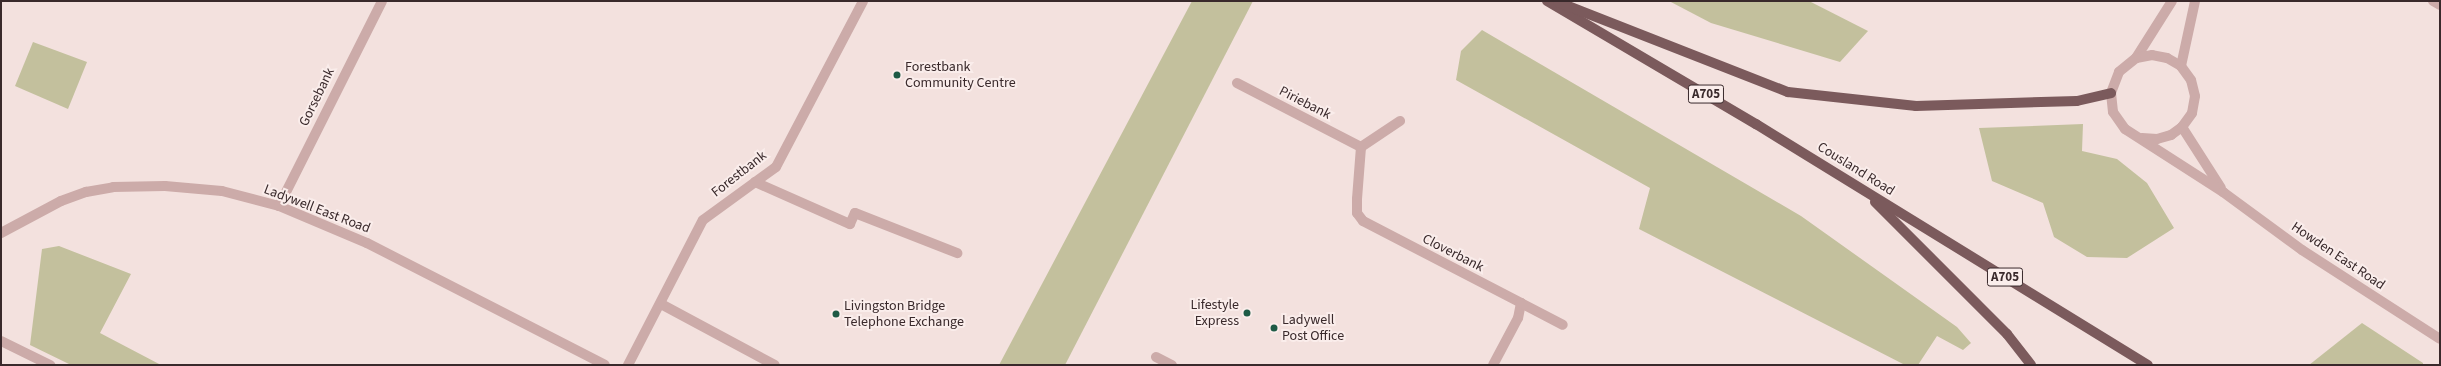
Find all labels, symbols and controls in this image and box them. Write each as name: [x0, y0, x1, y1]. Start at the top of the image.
place label: Forestbank Community Centre: [905, 59, 1016, 92]
street label: Gorsebank: [296, 65, 338, 129]
marker: Forestbank Community Centre: [892, 70, 902, 80]
street label: Piriebank: [1276, 83, 1334, 123]
road number: A705: [1687, 83, 1725, 105]
street label: Cousland Road: [1814, 139, 1898, 199]
street label: Forestbank: [708, 147, 770, 201]
street label: Ladywell East Road: [261, 181, 373, 237]
street label: Howden East Road: [2288, 218, 2388, 294]
street label: Cloverbank: [1420, 230, 1486, 276]
road number: A705: [1986, 266, 2024, 288]
place label: Lifestyle Express: [1190, 297, 1239, 330]
place label: Livingston Bridge Telephone Exchange: [844, 298, 964, 330]
marker: Lifestyle Express: [1242, 308, 1252, 318]
marker: Livingston Bridge Telephone Exchange: [831, 309, 841, 319]
place label: Ladywell Post Office: [1282, 312, 1344, 344]
marker: Ladywell Post Office: [1269, 323, 1279, 333]

